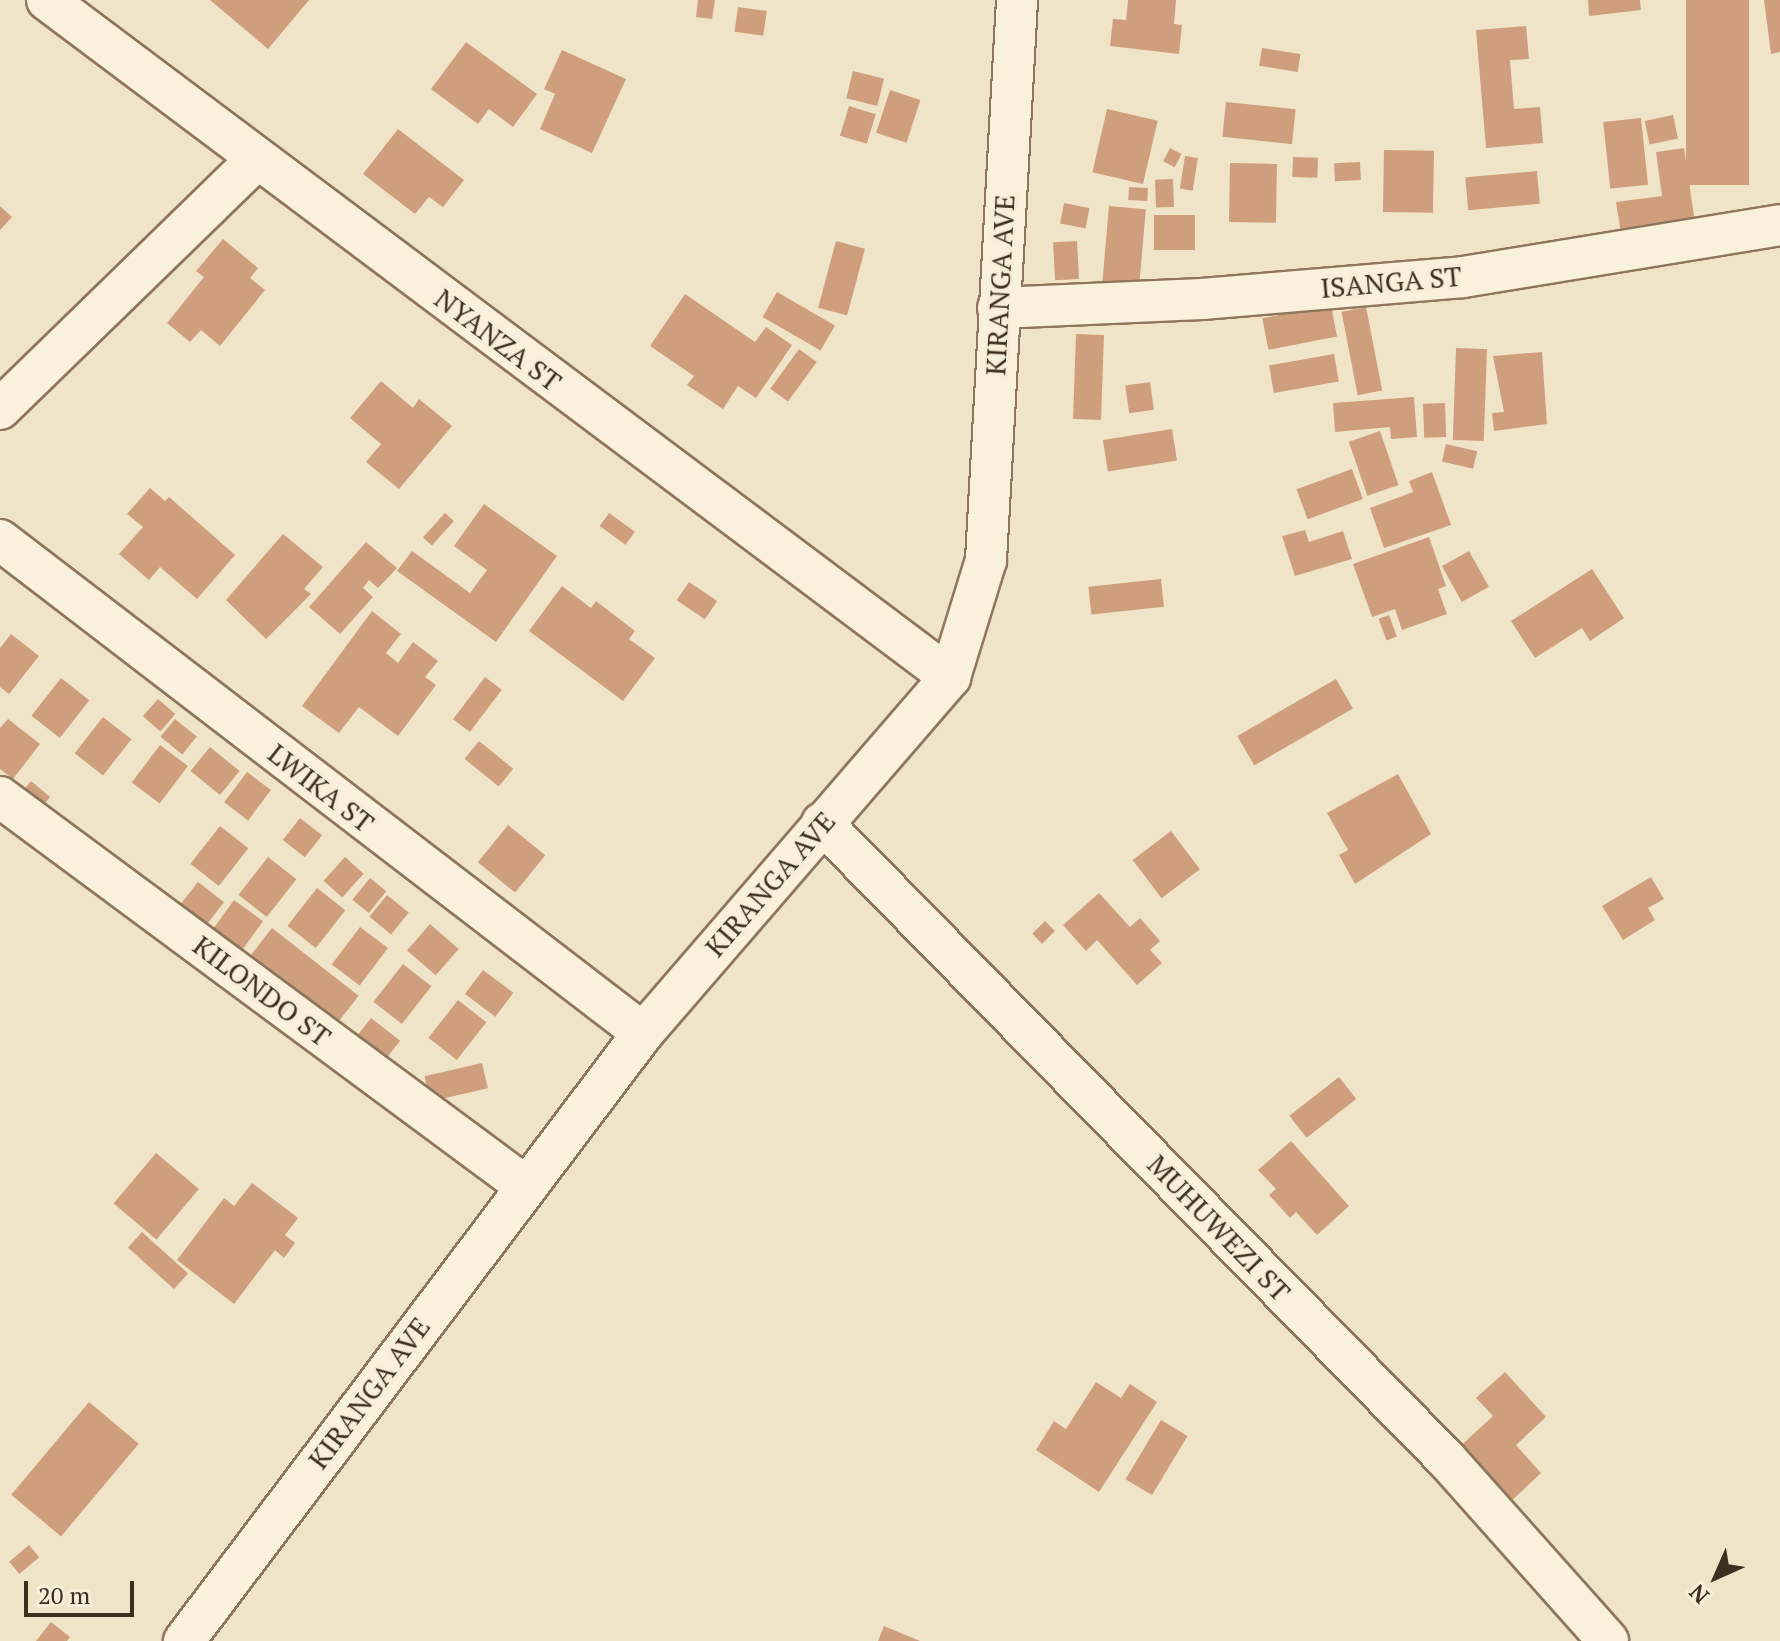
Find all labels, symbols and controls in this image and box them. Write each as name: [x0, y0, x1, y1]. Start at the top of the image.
street label: KIRANGA AVE: [978, 193, 1022, 377]
street label: ISANGA ST: [1319, 259, 1463, 305]
street label: NYANZA ST: [428, 281, 568, 399]
street label: LWIKA ST: [261, 736, 381, 840]
street label: KIRANGA AVE: [698, 804, 842, 964]
street label: KILONDO ST: [187, 928, 337, 1054]
street label: MUHUWEZI ST: [1141, 1148, 1297, 1308]
street label: KIRANGA AVE: [301, 1310, 437, 1476]
north arrow: [1676, 1537, 1756, 1617]
scale bar: [28, 1565, 138, 1615]
text: N: [1683, 1578, 1715, 1610]
text: 20 m: [38, 1579, 90, 1611]

